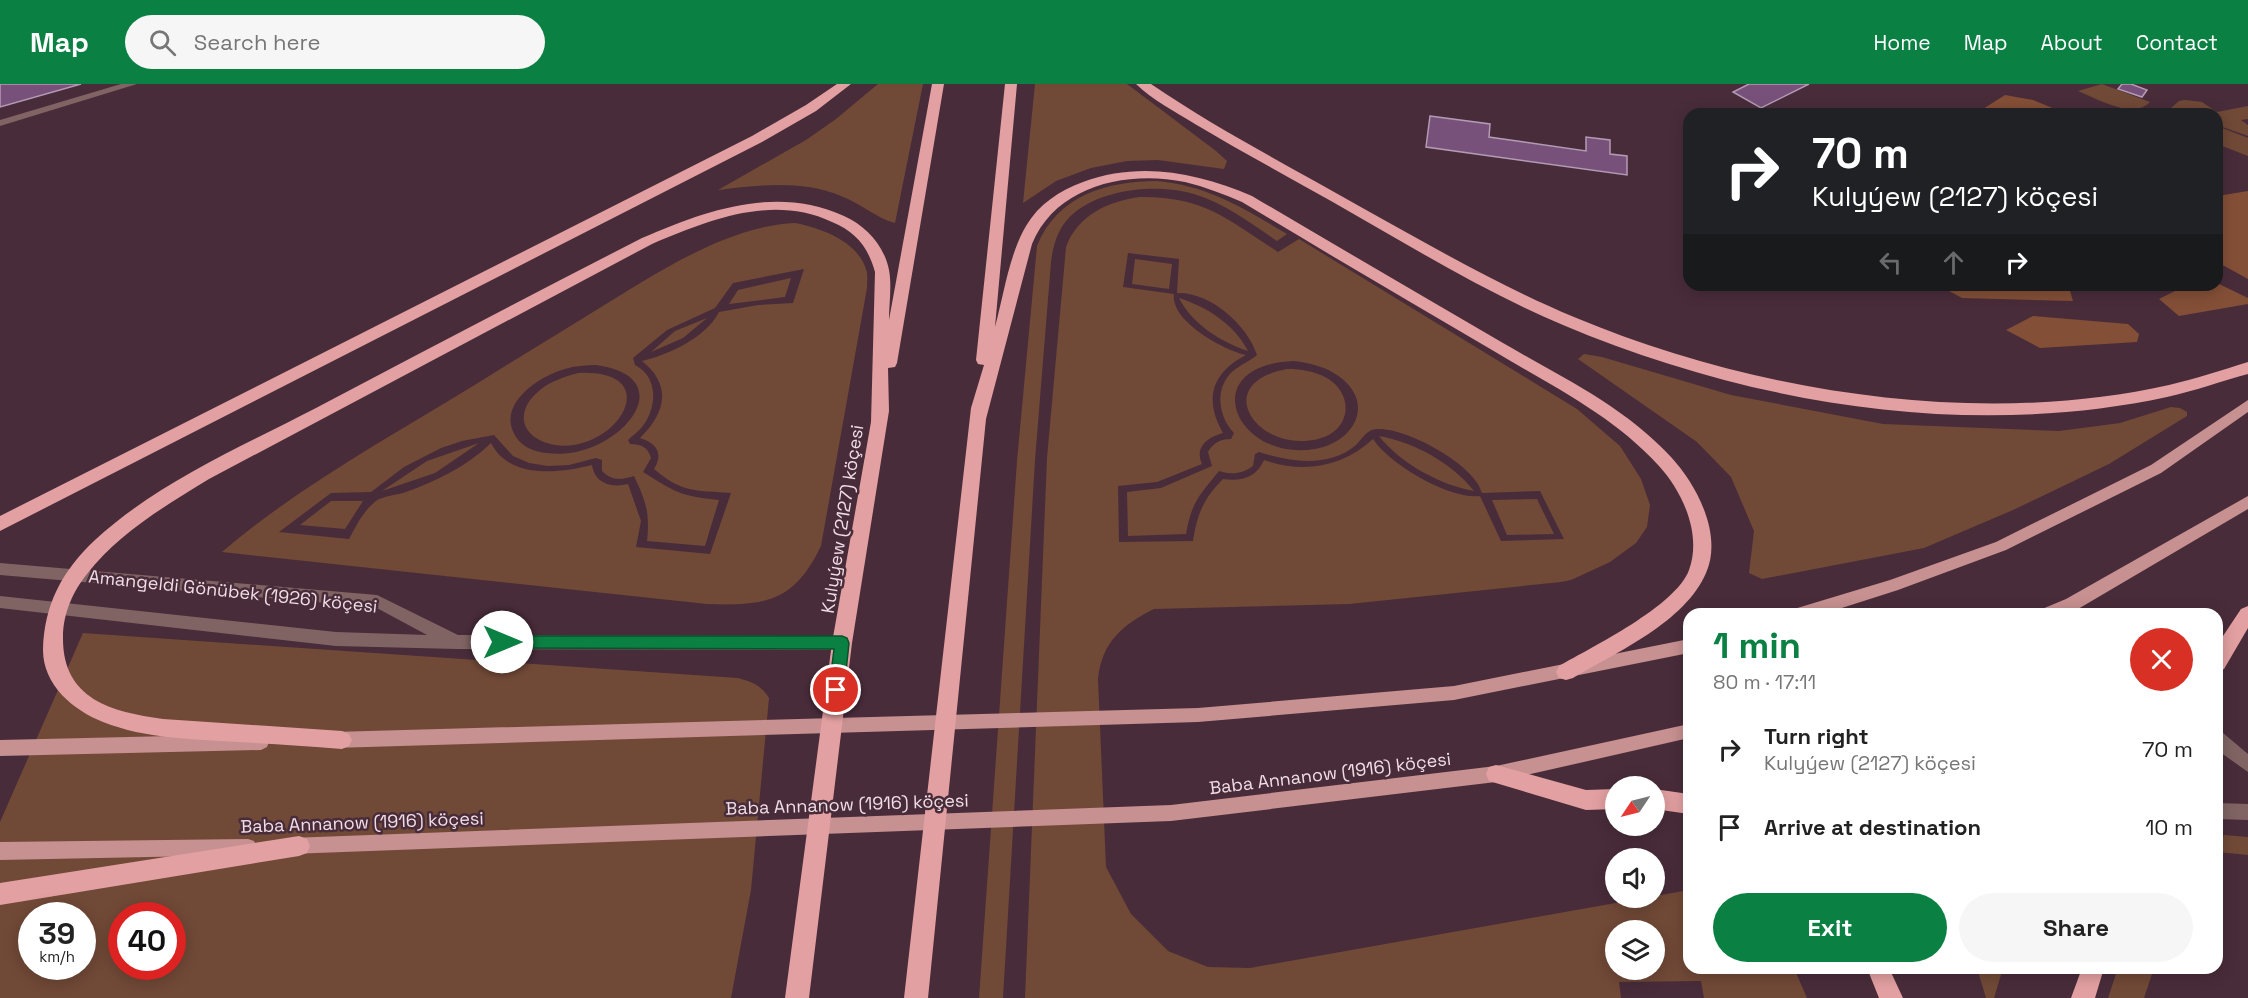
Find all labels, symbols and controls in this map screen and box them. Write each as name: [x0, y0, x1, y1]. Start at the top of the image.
search box: [125, 15, 545, 69]
text: Map: [30, 24, 89, 60]
icon: search: [146, 26, 179, 59]
text: Search here: [194, 28, 321, 56]
text: Home: [1873, 29, 1931, 56]
text: Map: [1964, 29, 2008, 56]
text: About: [2041, 29, 2103, 56]
text: Contact: [2136, 29, 2218, 56]
text: 70 m: [1812, 127, 1909, 180]
icon: right: [1713, 132, 1791, 210]
text: Kulyýew (2127) köçesi: [1812, 179, 2098, 214]
icon: left: [1874, 246, 1907, 279]
icon: ahead: [1937, 246, 1970, 279]
icon: right: [2000, 246, 2033, 279]
street label: Kulyýew (2127) köçesi: [816, 423, 868, 615]
street label: Amangeldi Gönübek (1926) köçesi: [87, 564, 379, 618]
position arrow: [470, 610, 534, 674]
text: 1 min: [1713, 623, 1801, 669]
button: close: [2130, 628, 2193, 691]
pin: [810, 664, 861, 715]
text: 80 m · 17:11: [1713, 669, 1816, 695]
icon: arrive: [819, 673, 852, 706]
text: Turn right: [1764, 722, 1869, 750]
icon: right: [1713, 733, 1746, 766]
text: 70 m: [2142, 735, 2193, 763]
street label: Baba Annanow (1916) köçesi: [1208, 747, 1452, 799]
text: Kulyýew (2127) köçesi: [1764, 750, 1976, 776]
north arrow: [1605, 776, 1665, 836]
map controls: [1605, 776, 1665, 980]
street label: Baba Annanow (1916) köçesi: [725, 788, 969, 820]
street label: Baba Annanow (1916) köçesi: [240, 806, 484, 838]
icon: arrive: [1713, 811, 1746, 844]
text: Arrive at destination: [1764, 813, 1981, 841]
text: 10 m: [2145, 813, 2193, 841]
button: sound: [1605, 848, 1665, 908]
button: Exit: [1713, 893, 1947, 962]
button: Share: [1959, 893, 2193, 962]
speed limit sign: 40: [108, 902, 186, 980]
text: 39: [39, 914, 75, 953]
button: layers: [1605, 920, 1665, 980]
text: km/h: [39, 947, 75, 966]

